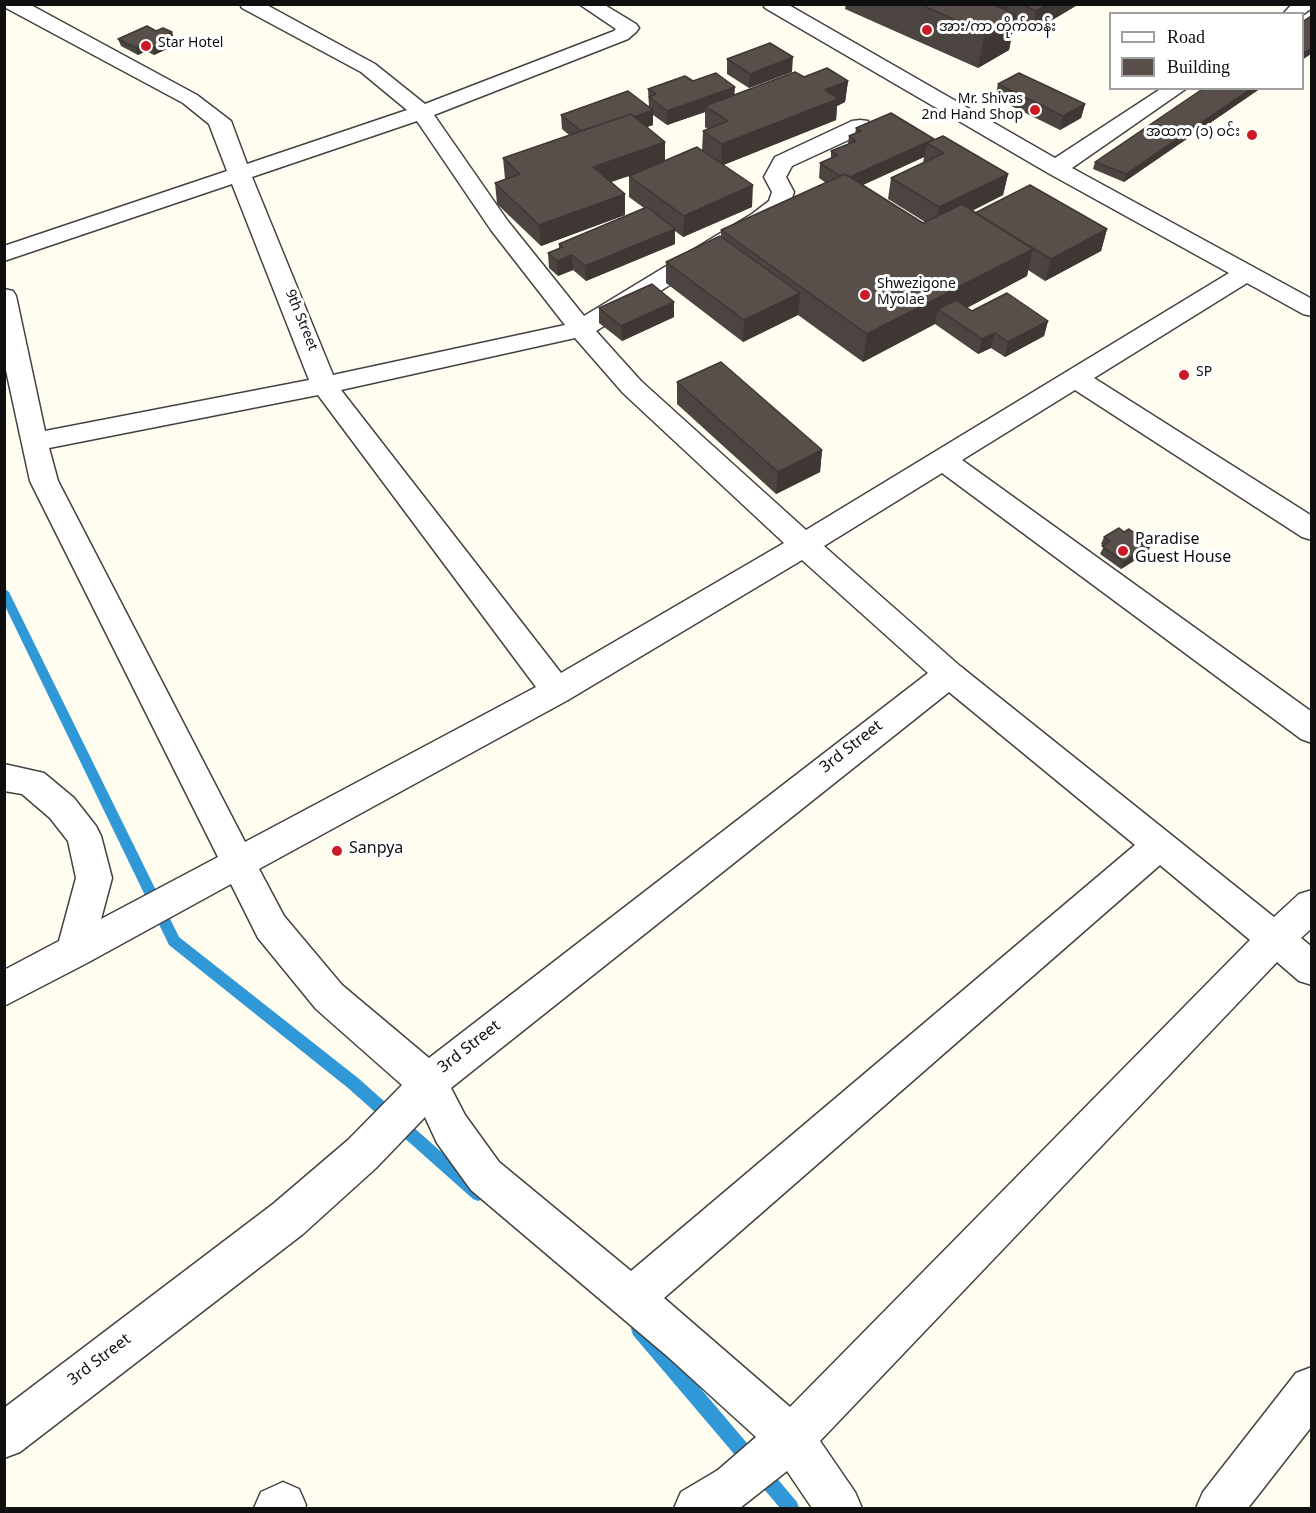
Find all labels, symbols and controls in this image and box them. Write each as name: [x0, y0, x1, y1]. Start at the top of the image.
legend: [1109, 12, 1304, 90]
place label: အား/ကာ တိုက်တန်း: [939, 22, 1056, 38]
marker: အား/ကာ တိုက်တန်း: [920, 23, 934, 37]
text: Road: [1167, 27, 1205, 47]
place label: Star Hotel: [158, 38, 223, 54]
marker: Star Hotel: [139, 39, 153, 53]
text: Building: [1167, 57, 1230, 77]
place label: Mr. Shivas 2nd Hand Shop: [922, 94, 1023, 126]
marker: Mr. Shivas 2nd Hand Shop: [1028, 103, 1042, 117]
place label: အထက (၁) ဝင်း: [1146, 127, 1240, 143]
marker: အထက (၁) ဝင်း: [1245, 128, 1259, 142]
place label: Shwezigone Myolae: [877, 279, 956, 312]
street label: 9th Street: [279, 288, 319, 354]
marker: Shwezigone Myolae: [858, 288, 872, 302]
place label: SP: [1196, 367, 1212, 383]
marker: SP: [1177, 368, 1191, 382]
place label: Paradise Guest House: [1135, 532, 1231, 570]
marker: Paradise Guest House: [1116, 544, 1130, 558]
street label: 3rd Street: [818, 719, 888, 779]
place label: Sanpya: [349, 841, 403, 861]
marker: Sanpya: [330, 844, 344, 858]
street label: 3rd Street: [436, 1019, 506, 1079]
street label: 3rd Street: [66, 1332, 136, 1392]

